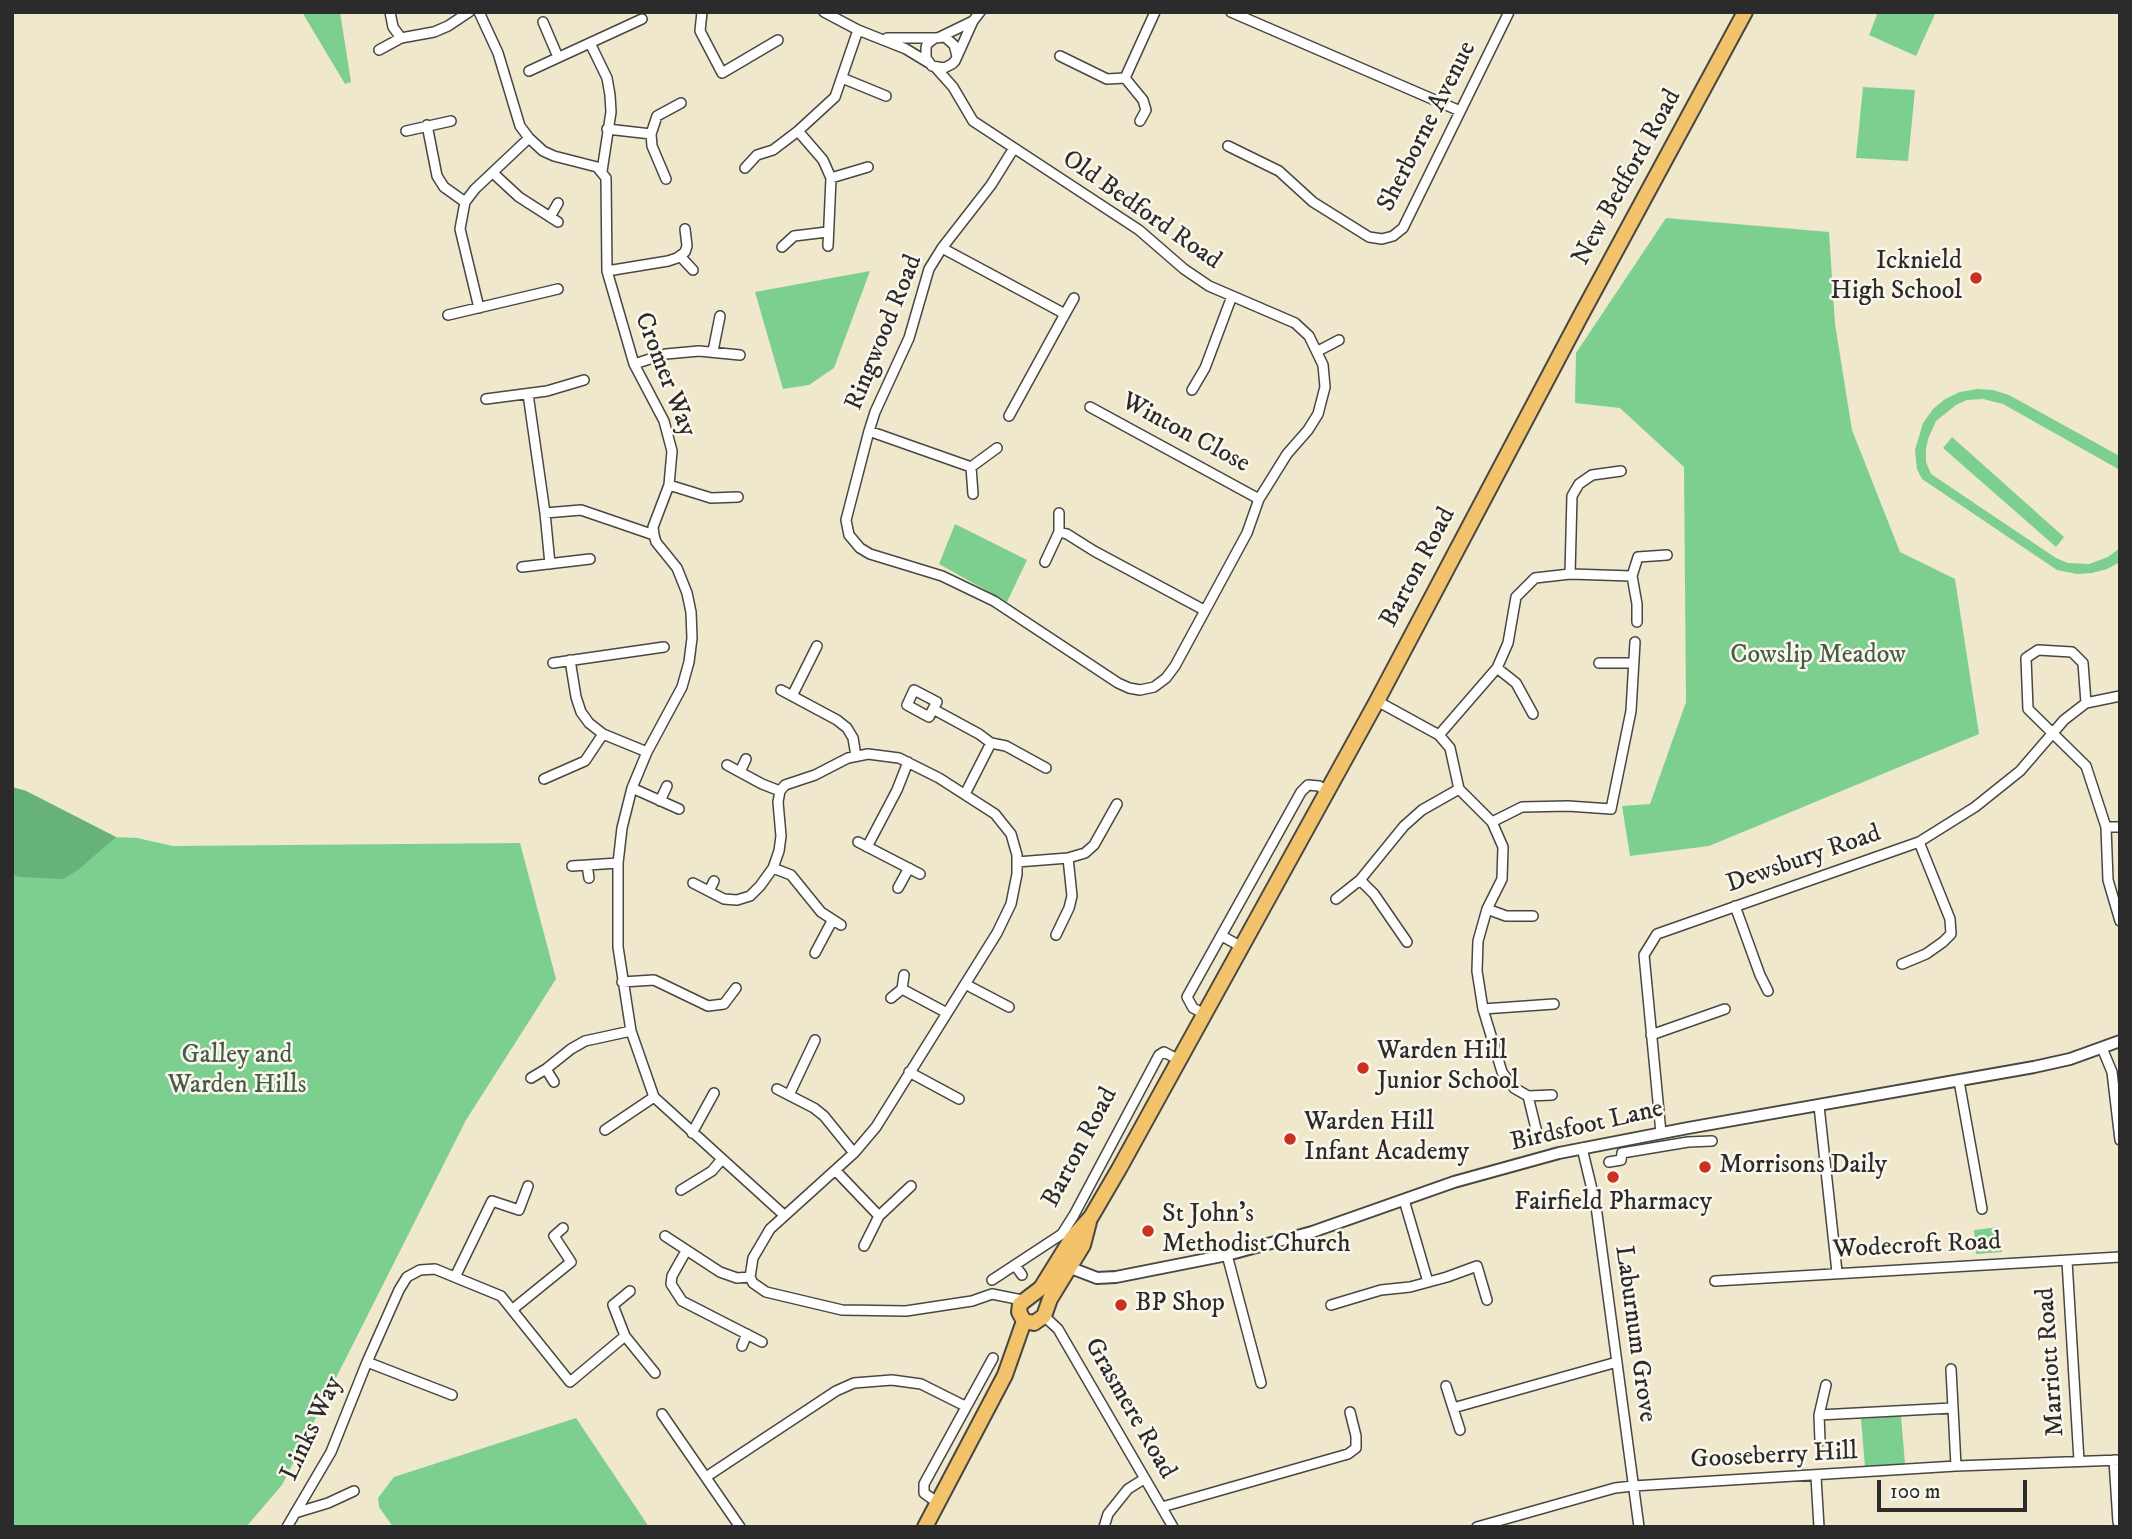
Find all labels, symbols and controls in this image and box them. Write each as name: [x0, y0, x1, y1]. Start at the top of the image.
street label: Sherborne Avenue: [1372, 37, 1484, 217]
street label: New Bedford Road: [1567, 84, 1689, 272]
street label: Old Bedford Road: [1055, 144, 1227, 278]
place label: Icknield High School: [1830, 247, 1962, 308]
street label: Ringwood Road: [840, 251, 930, 415]
marker: Icknield High School: [1968, 270, 1984, 286]
street label: Cromer Way: [626, 309, 702, 441]
street label: Winton Close: [1115, 387, 1255, 481]
street label: Barton Road: [1374, 503, 1464, 633]
park label: Cowslip Meadow: [1730, 641, 1906, 673]
street label: Dewsbury Road: [1723, 819, 1885, 901]
place label: Warden Hill Junior School: [1377, 1037, 1519, 1098]
park label: Galley and Warden Hills: [168, 1041, 306, 1102]
marker: Warden Hill Junior School: [1355, 1060, 1371, 1076]
street label: Barton Road: [1036, 1083, 1126, 1213]
street label: Birdsfoot Lane: [1508, 1094, 1666, 1160]
place label: Warden Hill Infant Academy: [1304, 1108, 1469, 1170]
marker: Warden Hill Infant Academy: [1282, 1131, 1298, 1147]
place label: Morrisons Daily: [1719, 1151, 1887, 1183]
marker: Morrisons Daily: [1697, 1159, 1713, 1175]
marker: Fairfield Pharmacy: [1605, 1169, 1621, 1185]
place label: Fairfield Pharmacy: [1514, 1188, 1712, 1220]
place label: St John's Methodist Church: [1162, 1200, 1351, 1262]
marker: St John's Methodist Church: [1140, 1223, 1156, 1239]
street label: Wodecroft Road: [1832, 1227, 2002, 1267]
street label: Laburnum Grove: [1606, 1244, 1662, 1424]
street label: Marriott Road: [2031, 1286, 2073, 1438]
place label: BP Shop: [1135, 1289, 1225, 1321]
marker: BP Shop: [1113, 1297, 1129, 1313]
street label: Grasmere Road: [1076, 1333, 1182, 1485]
street label: Links Way: [275, 1372, 351, 1486]
street label: Gooseberry Hill: [1690, 1437, 1858, 1477]
scale bar: [1880, 1466, 2030, 1510]
text: 100 m: [1890, 1479, 1941, 1505]

